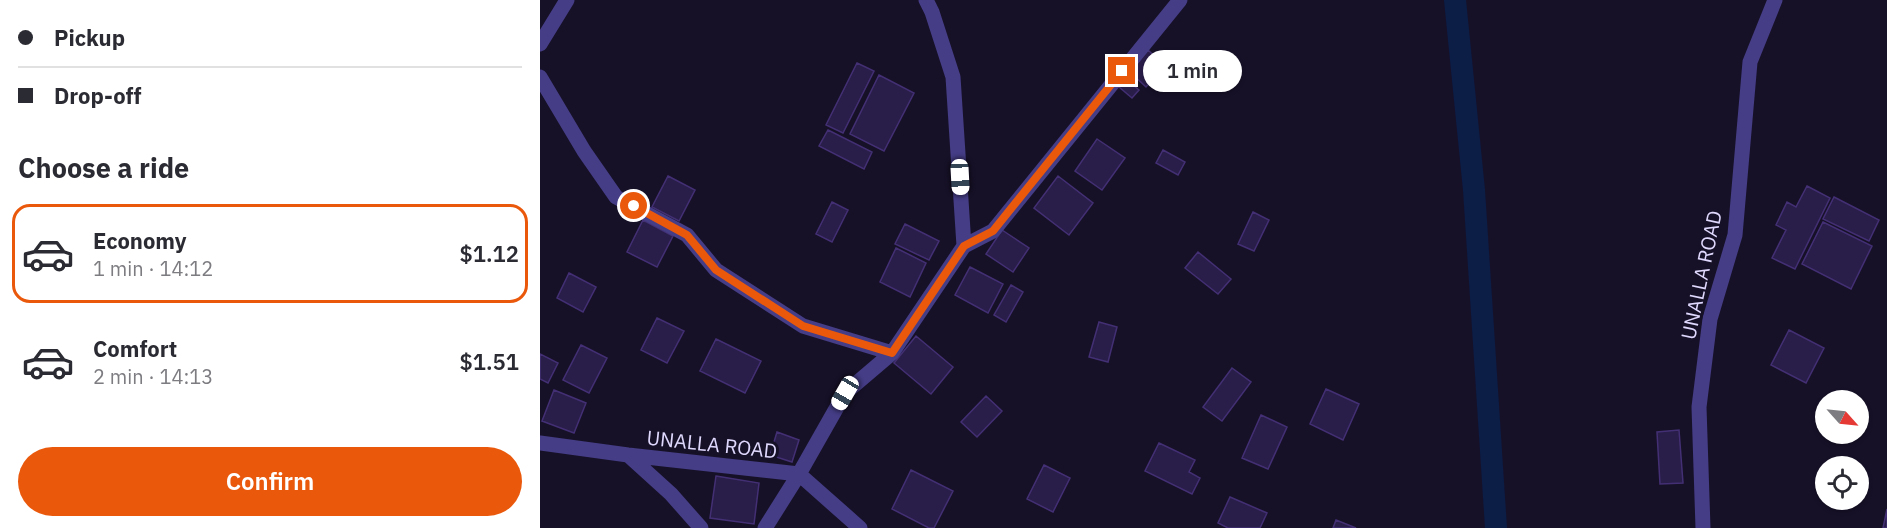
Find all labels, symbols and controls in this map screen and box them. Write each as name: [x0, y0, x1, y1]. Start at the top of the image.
text: Pickup: [54, 23, 125, 52]
callout: 1 min: [1143, 50, 1242, 92]
route end: [1108, 57, 1135, 84]
text: 1 min: [1167, 57, 1218, 84]
text: Drop-off: [54, 81, 141, 110]
text: Choose a ride: [18, 150, 189, 185]
car: [950, 159, 970, 195]
route start: [620, 192, 647, 219]
street label: UNALLA ROAD: [1674, 208, 1728, 342]
text: Economy: [93, 226, 187, 255]
icon: car: [21, 227, 75, 281]
text: $1.12: [460, 239, 519, 268]
text: 1 min · 14:12: [93, 255, 213, 282]
text: Comfort: [93, 334, 177, 363]
icon: car: [21, 335, 75, 389]
text: $1.51: [460, 347, 519, 376]
text: 2 min · 14:13: [93, 363, 213, 390]
car: [828, 373, 862, 413]
north arrow: [1815, 390, 1869, 444]
map controls: [1815, 390, 1869, 510]
street label: UNALLA ROAD: [645, 424, 779, 464]
button: Confirm: [18, 447, 522, 516]
button: locate: [1815, 456, 1869, 510]

